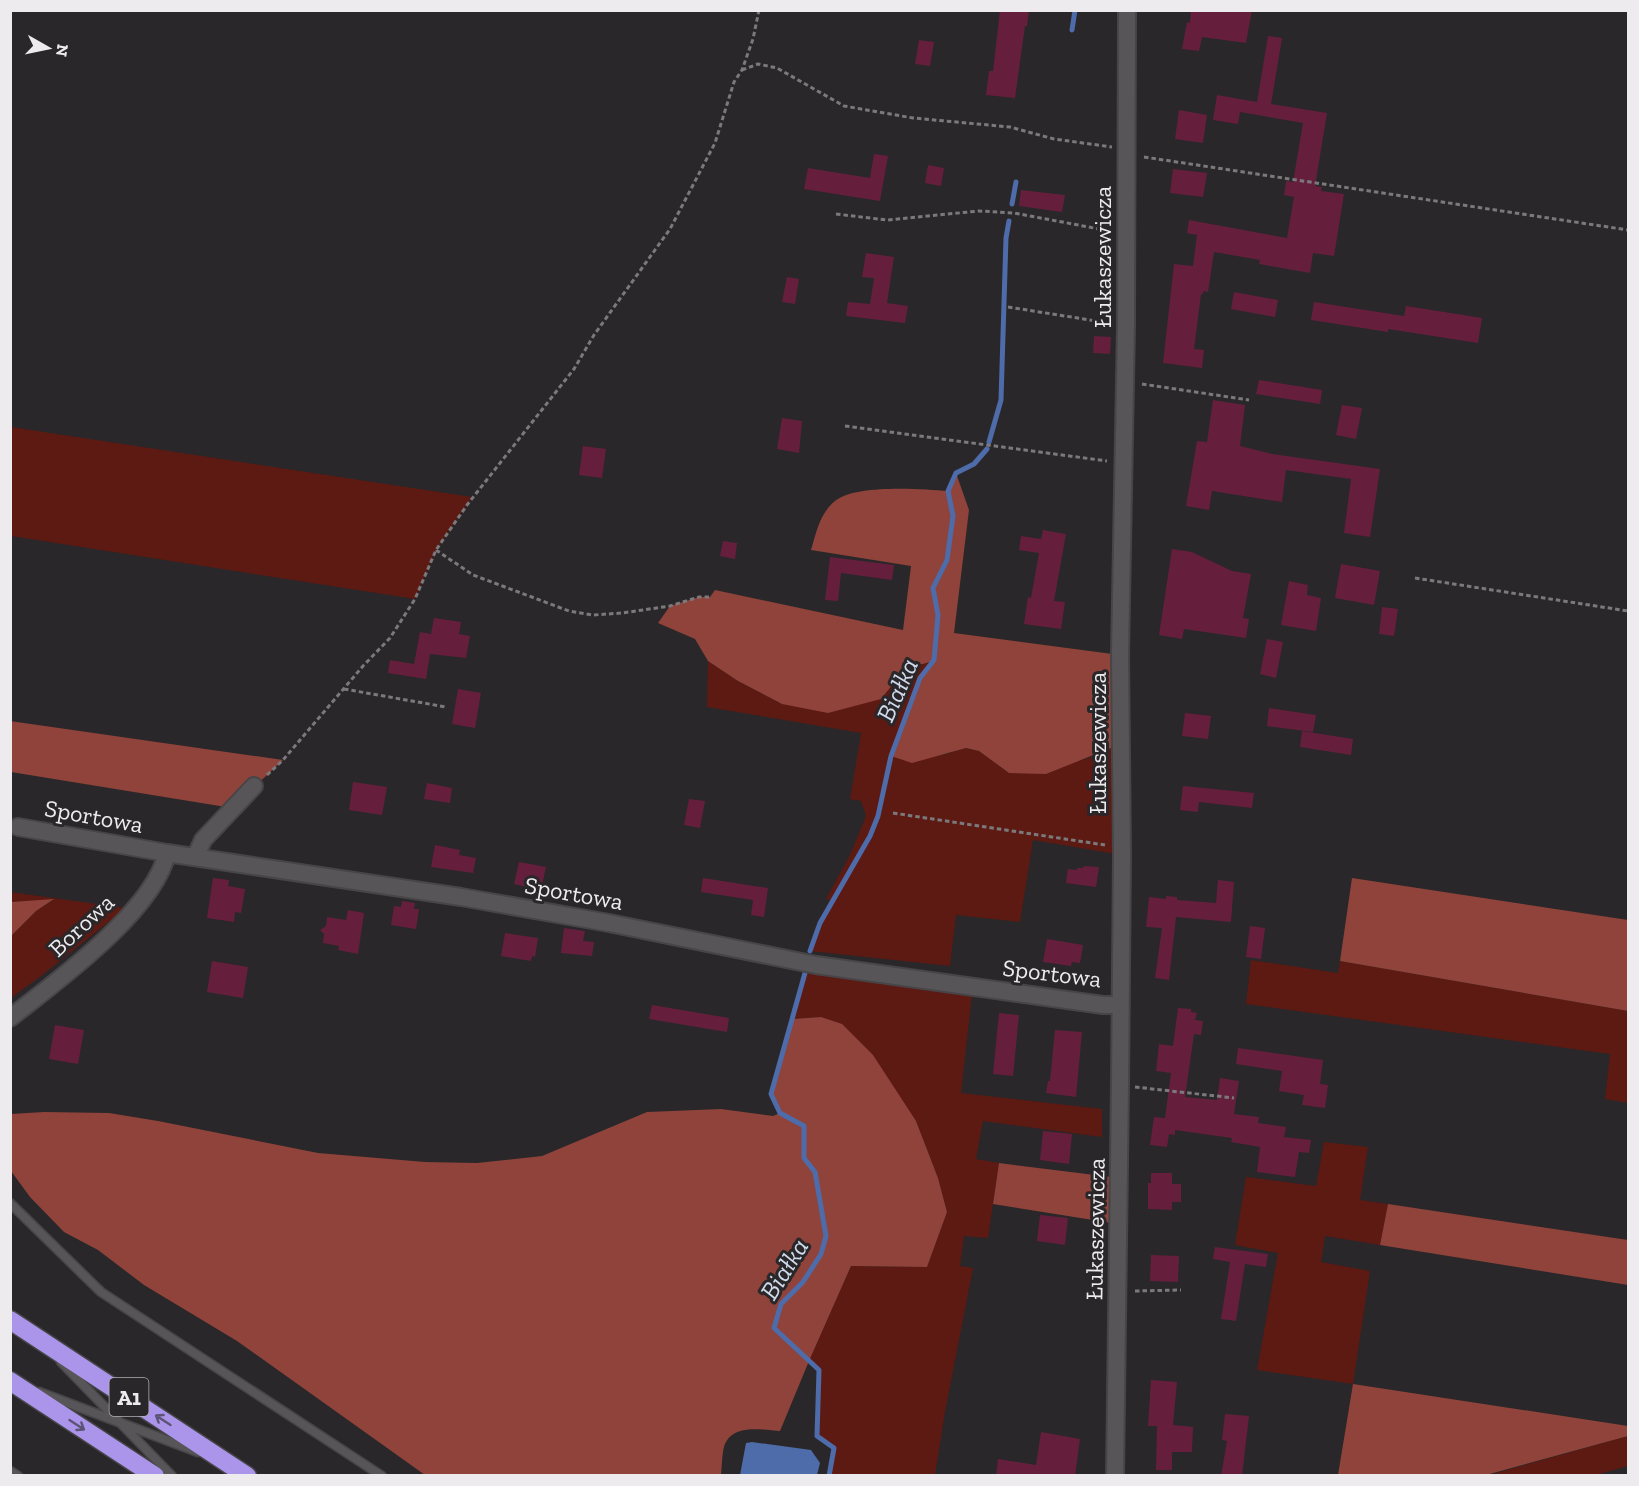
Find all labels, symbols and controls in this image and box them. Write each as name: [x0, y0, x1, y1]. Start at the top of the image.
north arrow: [18, 18, 78, 78]
text: N: [52, 43, 73, 58]
street label: Łukaszewicza: [1088, 186, 1117, 328]
water label: Białka: [869, 653, 925, 727]
street label: Łukaszewicza: [1083, 672, 1112, 814]
street label: Sportowa: [43, 793, 146, 839]
street label: Sportowa: [523, 870, 626, 916]
street label: Borowa: [42, 887, 120, 963]
street label: Sportowa: [1001, 953, 1103, 993]
street label: Łukaszewicza: [1079, 1157, 1111, 1300]
water label: Białka: [753, 1232, 815, 1306]
road number: A1: [110, 1378, 148, 1416]
one-way arrow: [156, 1414, 172, 1426]
one-way arrow: [68, 1419, 85, 1431]

